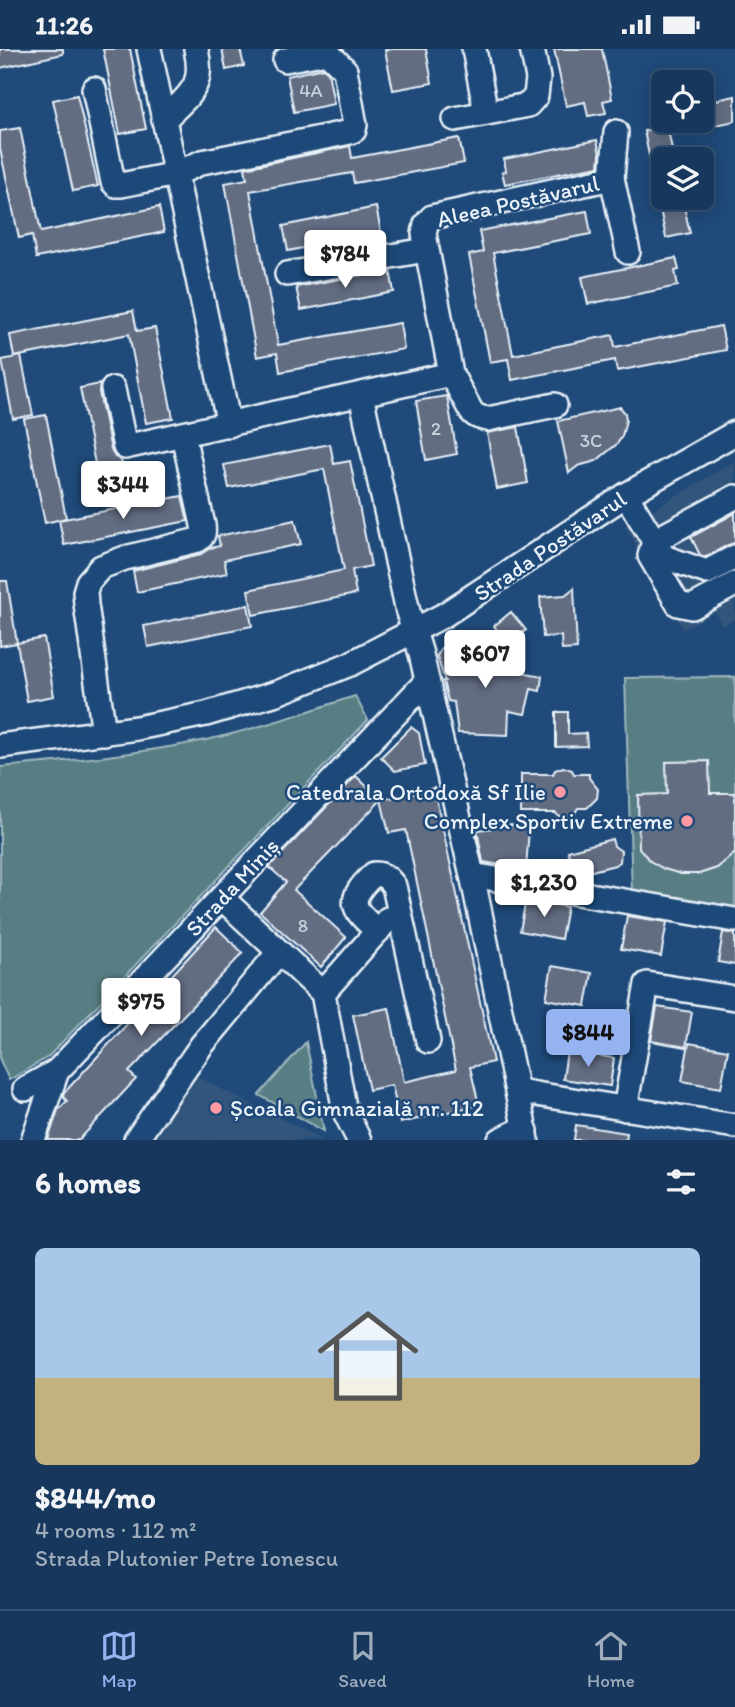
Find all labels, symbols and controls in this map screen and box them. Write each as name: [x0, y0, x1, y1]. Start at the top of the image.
text: 11:26: [35, 9, 93, 41]
map controls: [651, 70, 714, 210]
button: locate: [651, 70, 714, 133]
house number: 4A: [299, 79, 323, 102]
button: layers: [651, 147, 714, 210]
street label: Aleea Postăvarul: [434, 169, 602, 233]
pin: $784: [304, 231, 386, 290]
text: $784: [320, 239, 370, 267]
house number: 2: [431, 417, 441, 440]
house number: 3C: [580, 429, 602, 452]
pin: $344: [82, 461, 164, 521]
text: $344: [97, 470, 149, 498]
street label: Strada Postăvarul: [469, 484, 632, 607]
pin: $607: [444, 631, 526, 690]
text: $607: [460, 639, 510, 667]
place label: Catedrala Ortodoxă Sf Ilie: [286, 778, 546, 806]
marker: Catedrala Ortodoxă Sf Ilie: [552, 784, 568, 800]
place label: Complex Sportiv Extreme: [424, 807, 673, 835]
marker: Complex Sportiv Extreme: [679, 813, 695, 829]
street label: Strada Miniș: [179, 832, 285, 942]
pin: $1,230: [487, 859, 601, 919]
text: $1,230: [511, 868, 577, 896]
house number: 8: [298, 914, 308, 937]
pin: $975: [100, 979, 182, 1038]
text: $975: [117, 987, 165, 1015]
pin: $844: [547, 1009, 629, 1069]
text: $844: [562, 1018, 614, 1046]
place label: Școala Gimnazială nr. 112: [230, 1094, 484, 1122]
marker: Școala Gimnazială nr. 112: [208, 1100, 224, 1116]
icon: filters: [662, 1163, 700, 1201]
text: 6 homes: [35, 1164, 141, 1201]
icon: home: [305, 1293, 431, 1419]
text: $844/mo: [35, 1479, 156, 1516]
text: 4 rooms · 112 m²: [35, 1516, 196, 1544]
text: Strada Plutonier Petre Ionescu: [35, 1544, 338, 1572]
tab: Map: [100, 1627, 138, 1692]
tab: Saved: [338, 1627, 387, 1692]
tab: Home: [587, 1627, 635, 1692]

